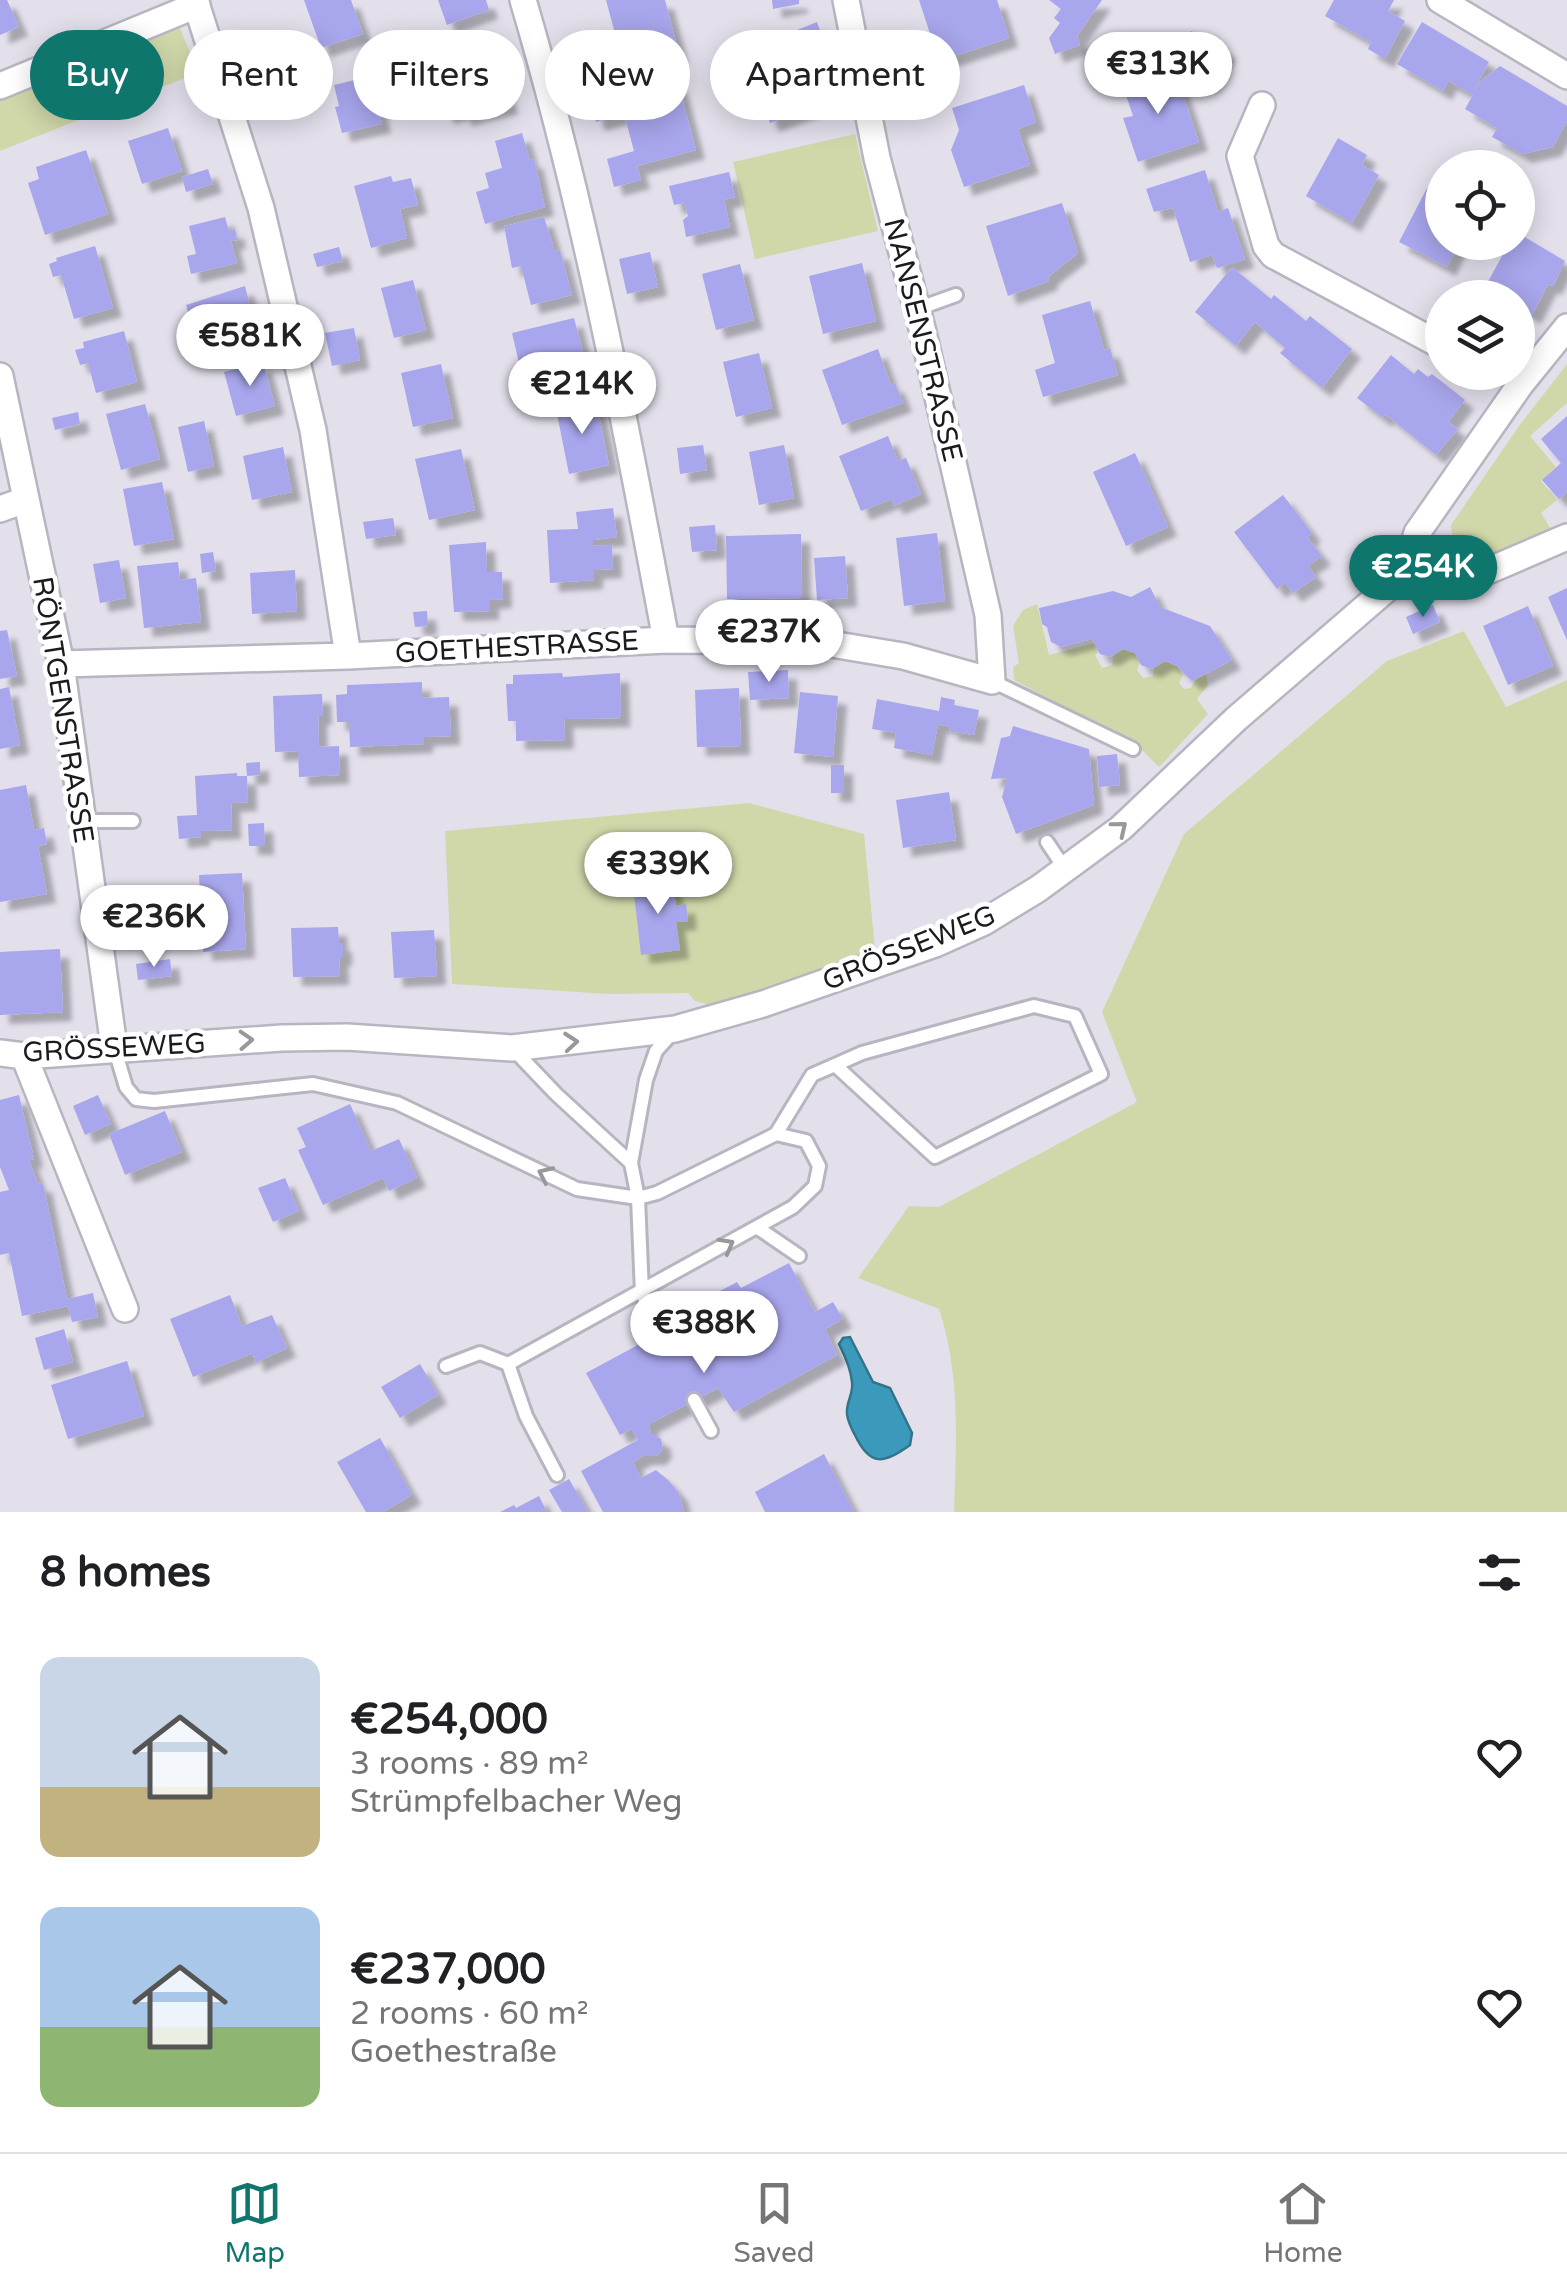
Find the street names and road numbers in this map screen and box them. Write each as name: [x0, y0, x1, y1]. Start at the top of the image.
street label: NANSENSTRASSE: [876, 215, 970, 465]
street label: RÖNTGENSTRASSE: [25, 574, 101, 846]
street label: GOETHESTRASSE: [394, 624, 640, 670]
street label: GRÖSSEWEG: [818, 898, 1000, 998]
street label: GRÖSSEWEG: [22, 1026, 206, 1070]

